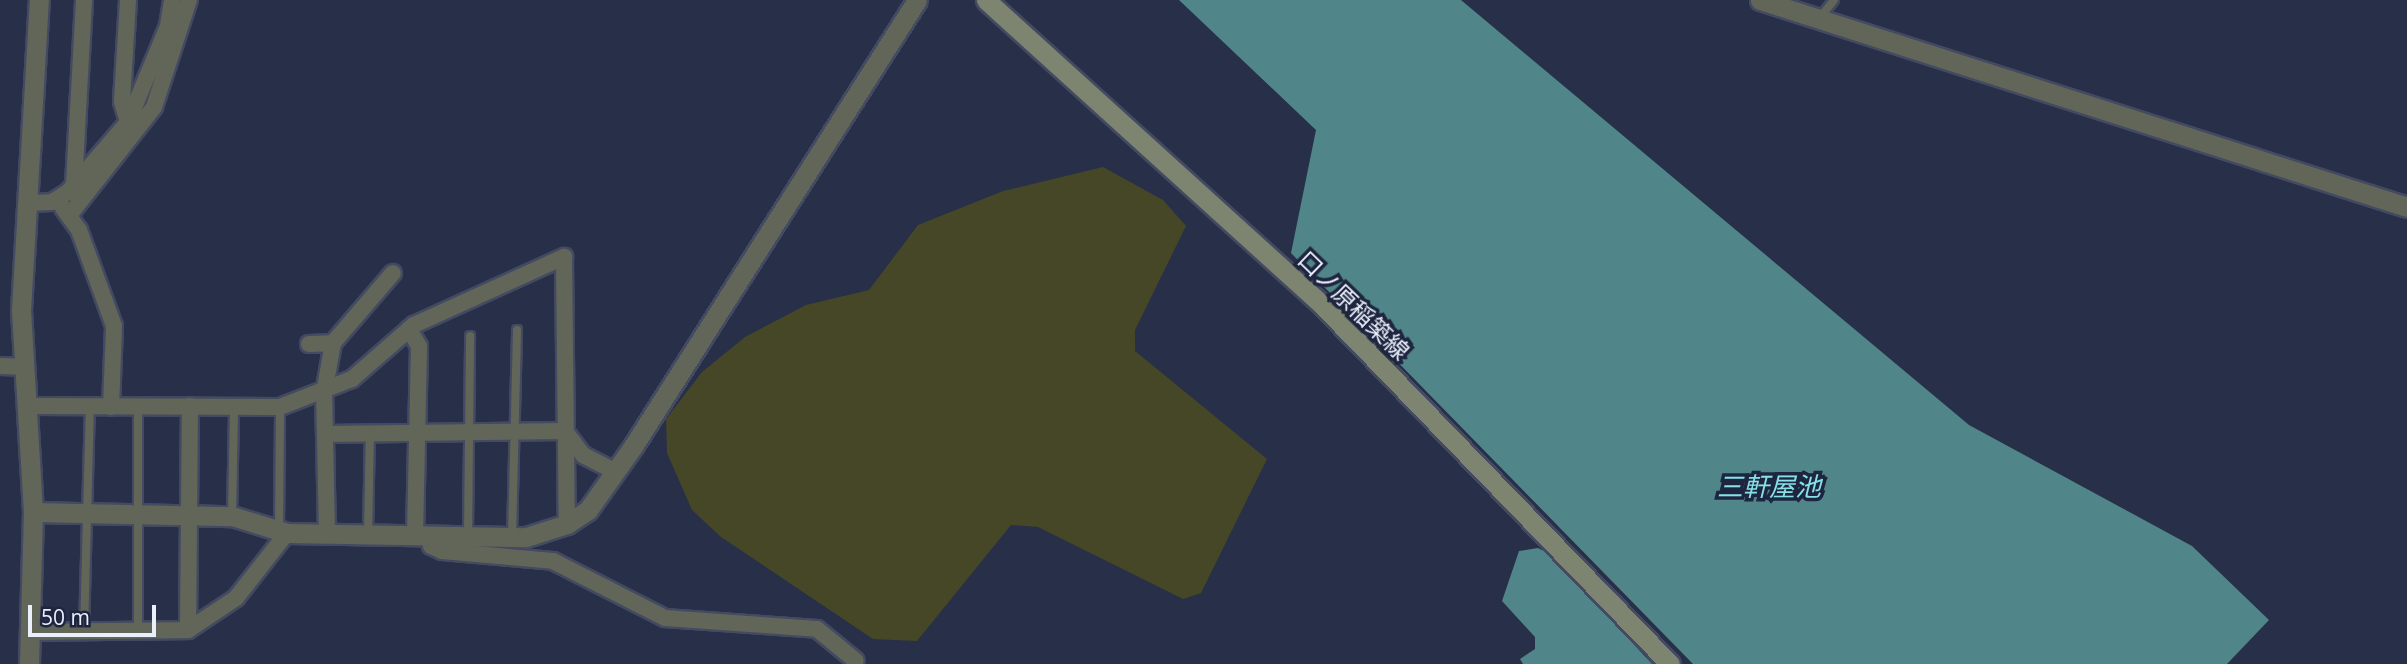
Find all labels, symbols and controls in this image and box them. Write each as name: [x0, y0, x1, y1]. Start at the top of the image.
street label: 口ノ原稲築線: [1292, 245, 1416, 365]
water label: 三軒屋池: [1717, 471, 1821, 503]
scale bar: [32, 590, 159, 634]
text: 50 m: [41, 603, 90, 631]

